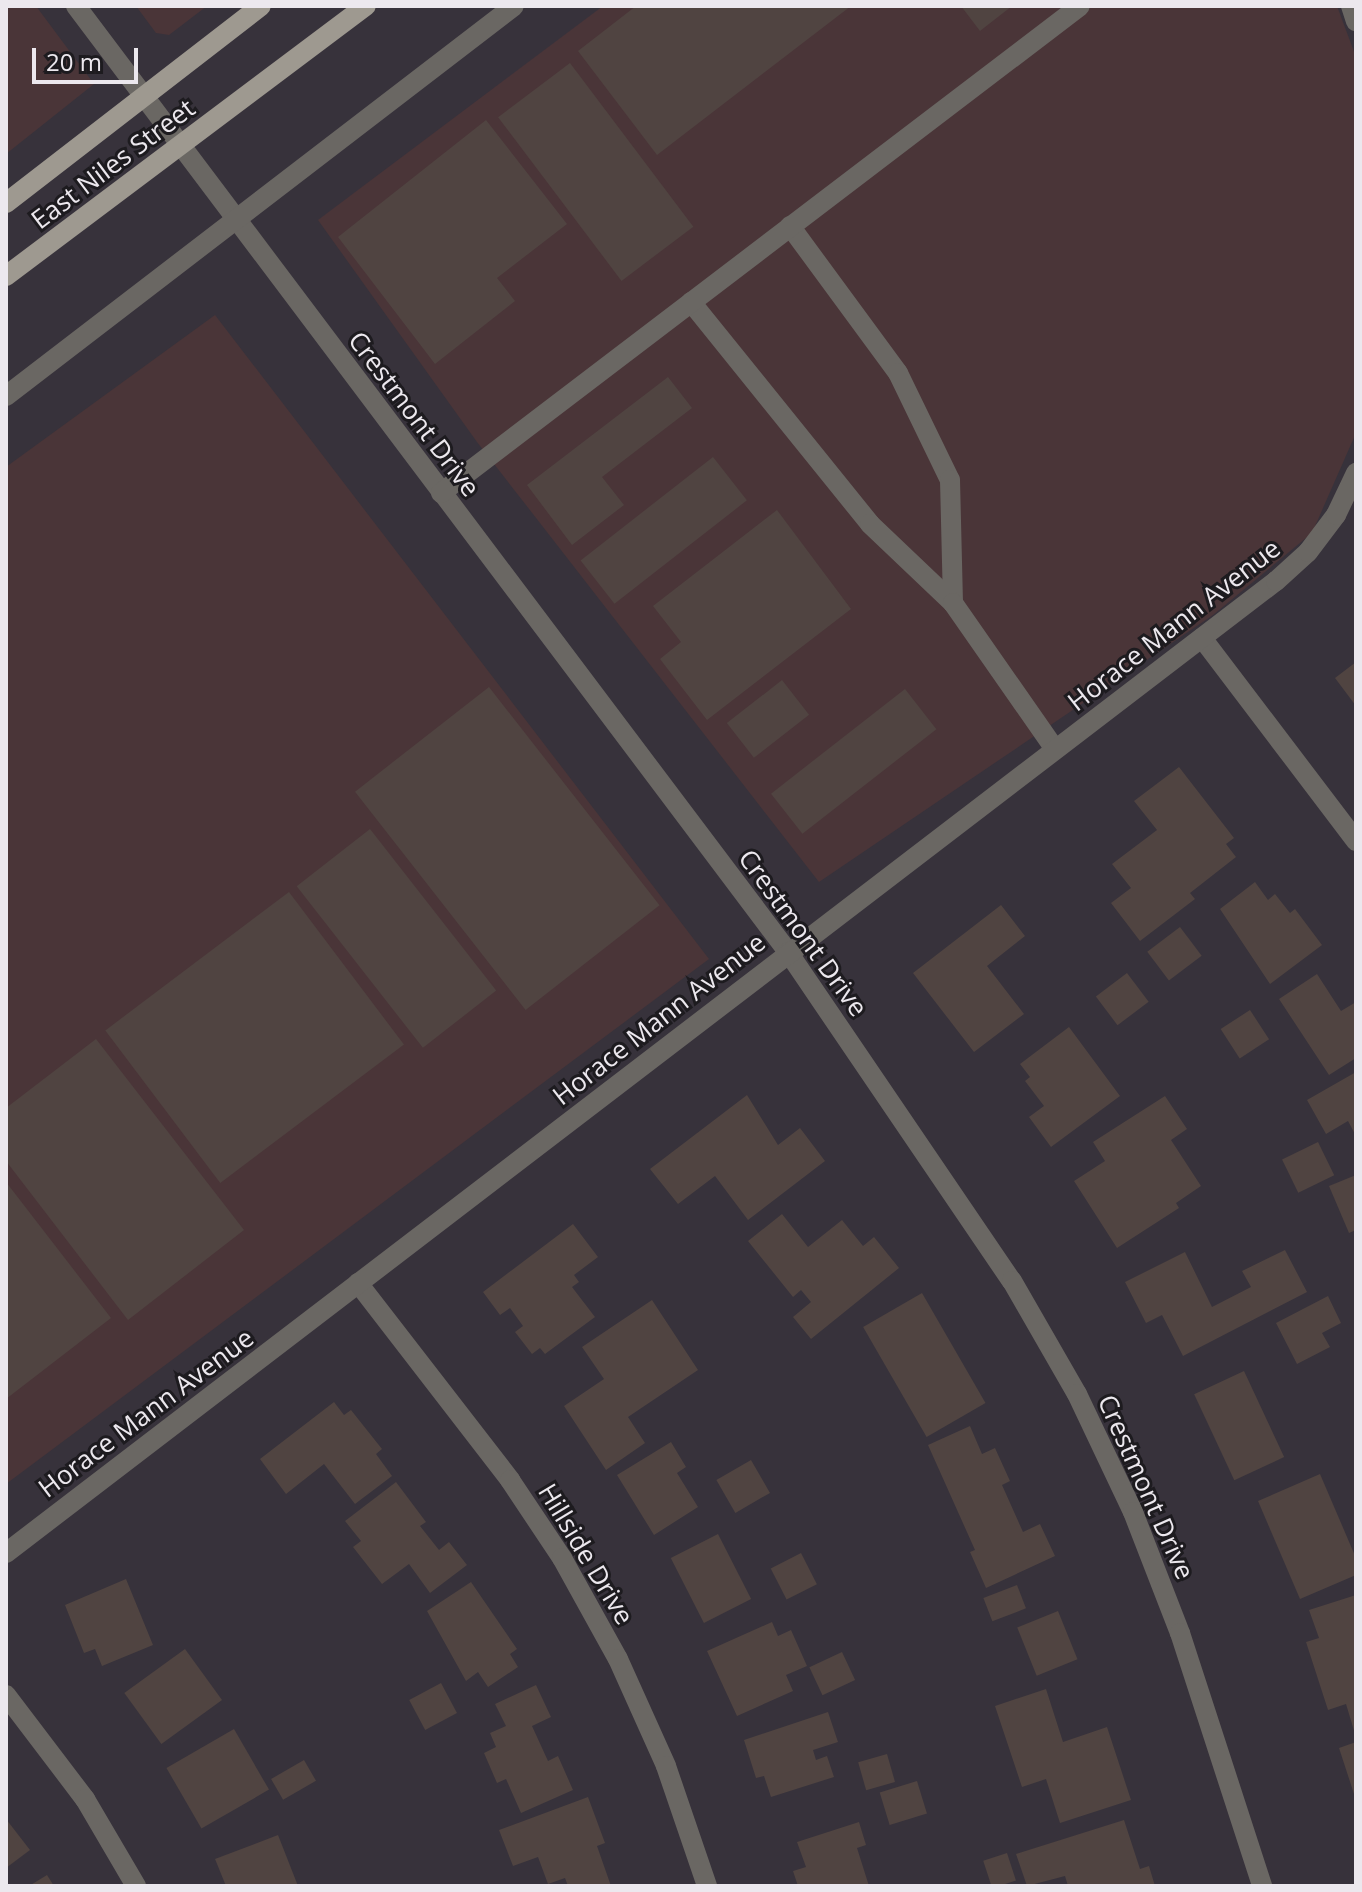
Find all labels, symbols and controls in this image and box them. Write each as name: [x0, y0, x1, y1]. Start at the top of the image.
scale bar: [36, 32, 142, 82]
text: 20 m: [46, 45, 102, 78]
street label: East Niles Street: [25, 92, 201, 236]
street label: Crestmont Drive: [342, 325, 486, 503]
street label: Horace Mann Avenue: [1062, 532, 1286, 718]
street label: Crestmont Drive: [732, 844, 874, 1022]
street label: Horace Mann Avenue: [547, 926, 771, 1112]
street label: Horace Mann Avenue: [33, 1322, 259, 1504]
street label: Crestmont Drive: [1091, 1390, 1201, 1584]
street label: Hillside Drive: [532, 1478, 640, 1630]

